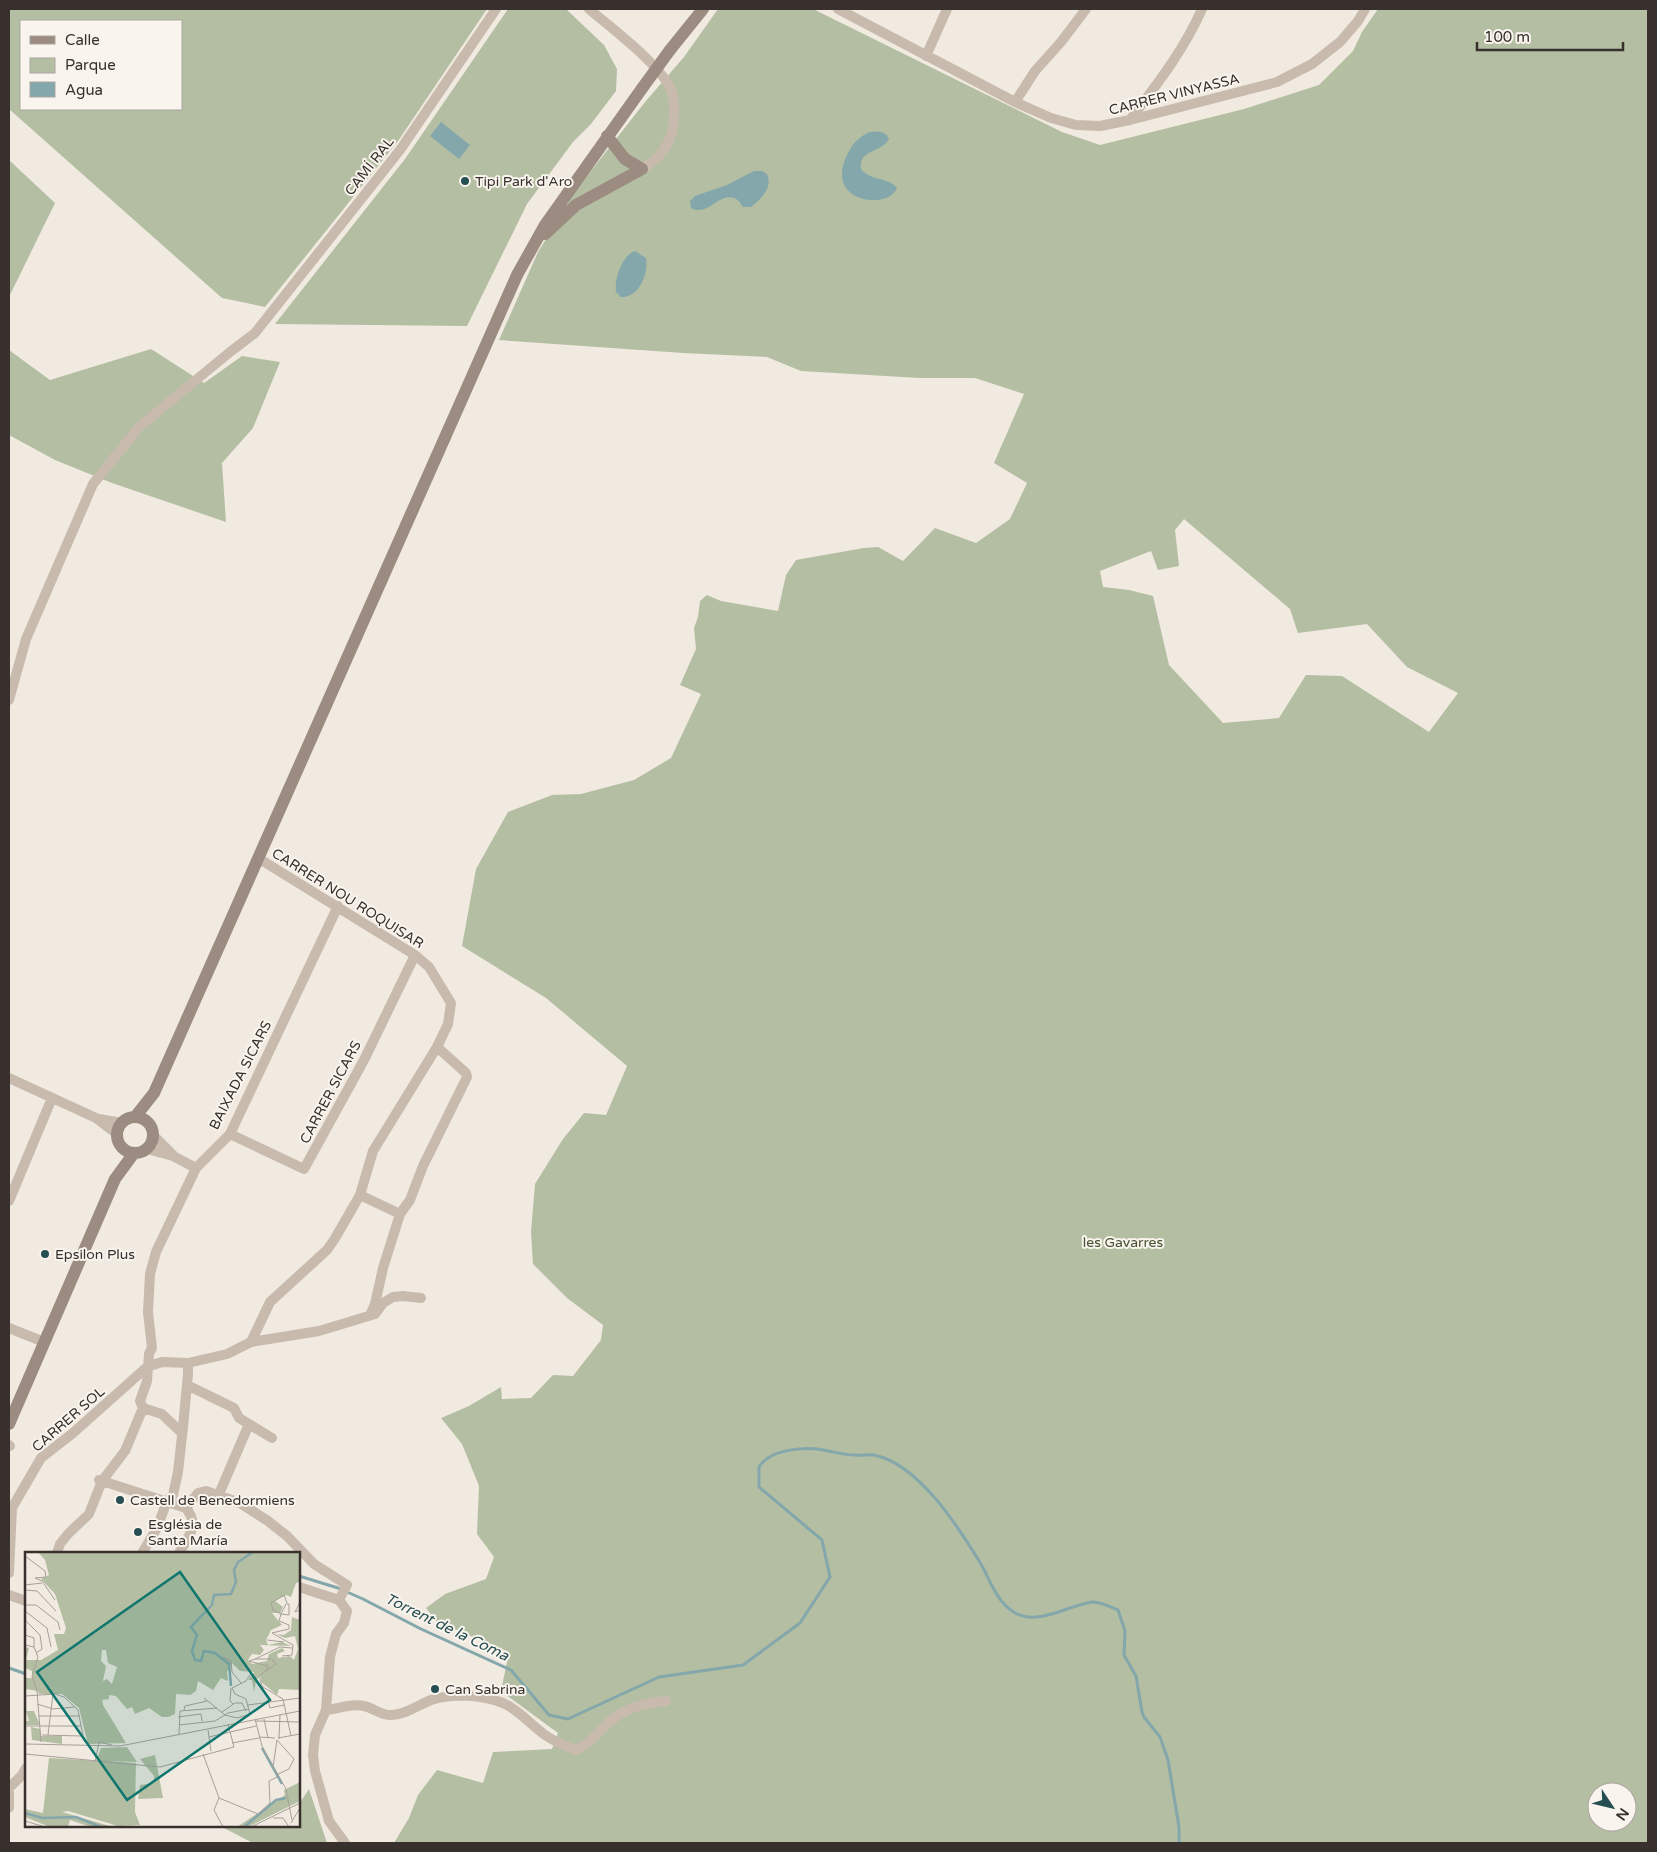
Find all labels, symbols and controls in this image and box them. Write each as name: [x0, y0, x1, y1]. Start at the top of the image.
legend: [20, 20, 182, 110]
scale bar: [1477, 20, 1623, 52]
text: 100 m: [1484, 28, 1530, 46]
text: Calle: [65, 31, 100, 49]
text: Parque: [65, 56, 116, 74]
street label: CARRER VINYASSA: [1107, 70, 1241, 119]
text: Agua: [65, 81, 103, 99]
street label: CAMÍ RAL: [341, 134, 398, 199]
place label: Tipi Park d'Aro: [475, 173, 572, 190]
marker: Tipi Park d'Aro: [459, 175, 471, 187]
street label: CARRER NOU ROQUISAR: [269, 845, 427, 952]
street label: BAIXADA SICARS: [206, 1017, 275, 1133]
street label: CARRER SICARS: [296, 1038, 365, 1147]
park label: les Gavarres: [1083, 1234, 1164, 1251]
place label: Epsilon Plus: [55, 1246, 135, 1263]
marker: Epsilon Plus: [39, 1248, 51, 1260]
street label: CARRER SOL: [29, 1383, 108, 1456]
place label: Castell de Benedormiens: [130, 1492, 295, 1509]
marker: Castell de Benedormiens: [114, 1494, 126, 1506]
place label: Església de Santa María: [148, 1516, 228, 1549]
marker: Església de Santa María: [132, 1526, 144, 1538]
inset map: [25, 1552, 300, 1827]
water label: Torrent de la Coma: [382, 1589, 512, 1665]
place label: Can Sabrina: [445, 1681, 525, 1698]
marker: Can Sabrina: [429, 1683, 441, 1695]
north arrow: [1587, 1782, 1637, 1832]
text: N: [1612, 1805, 1632, 1824]

